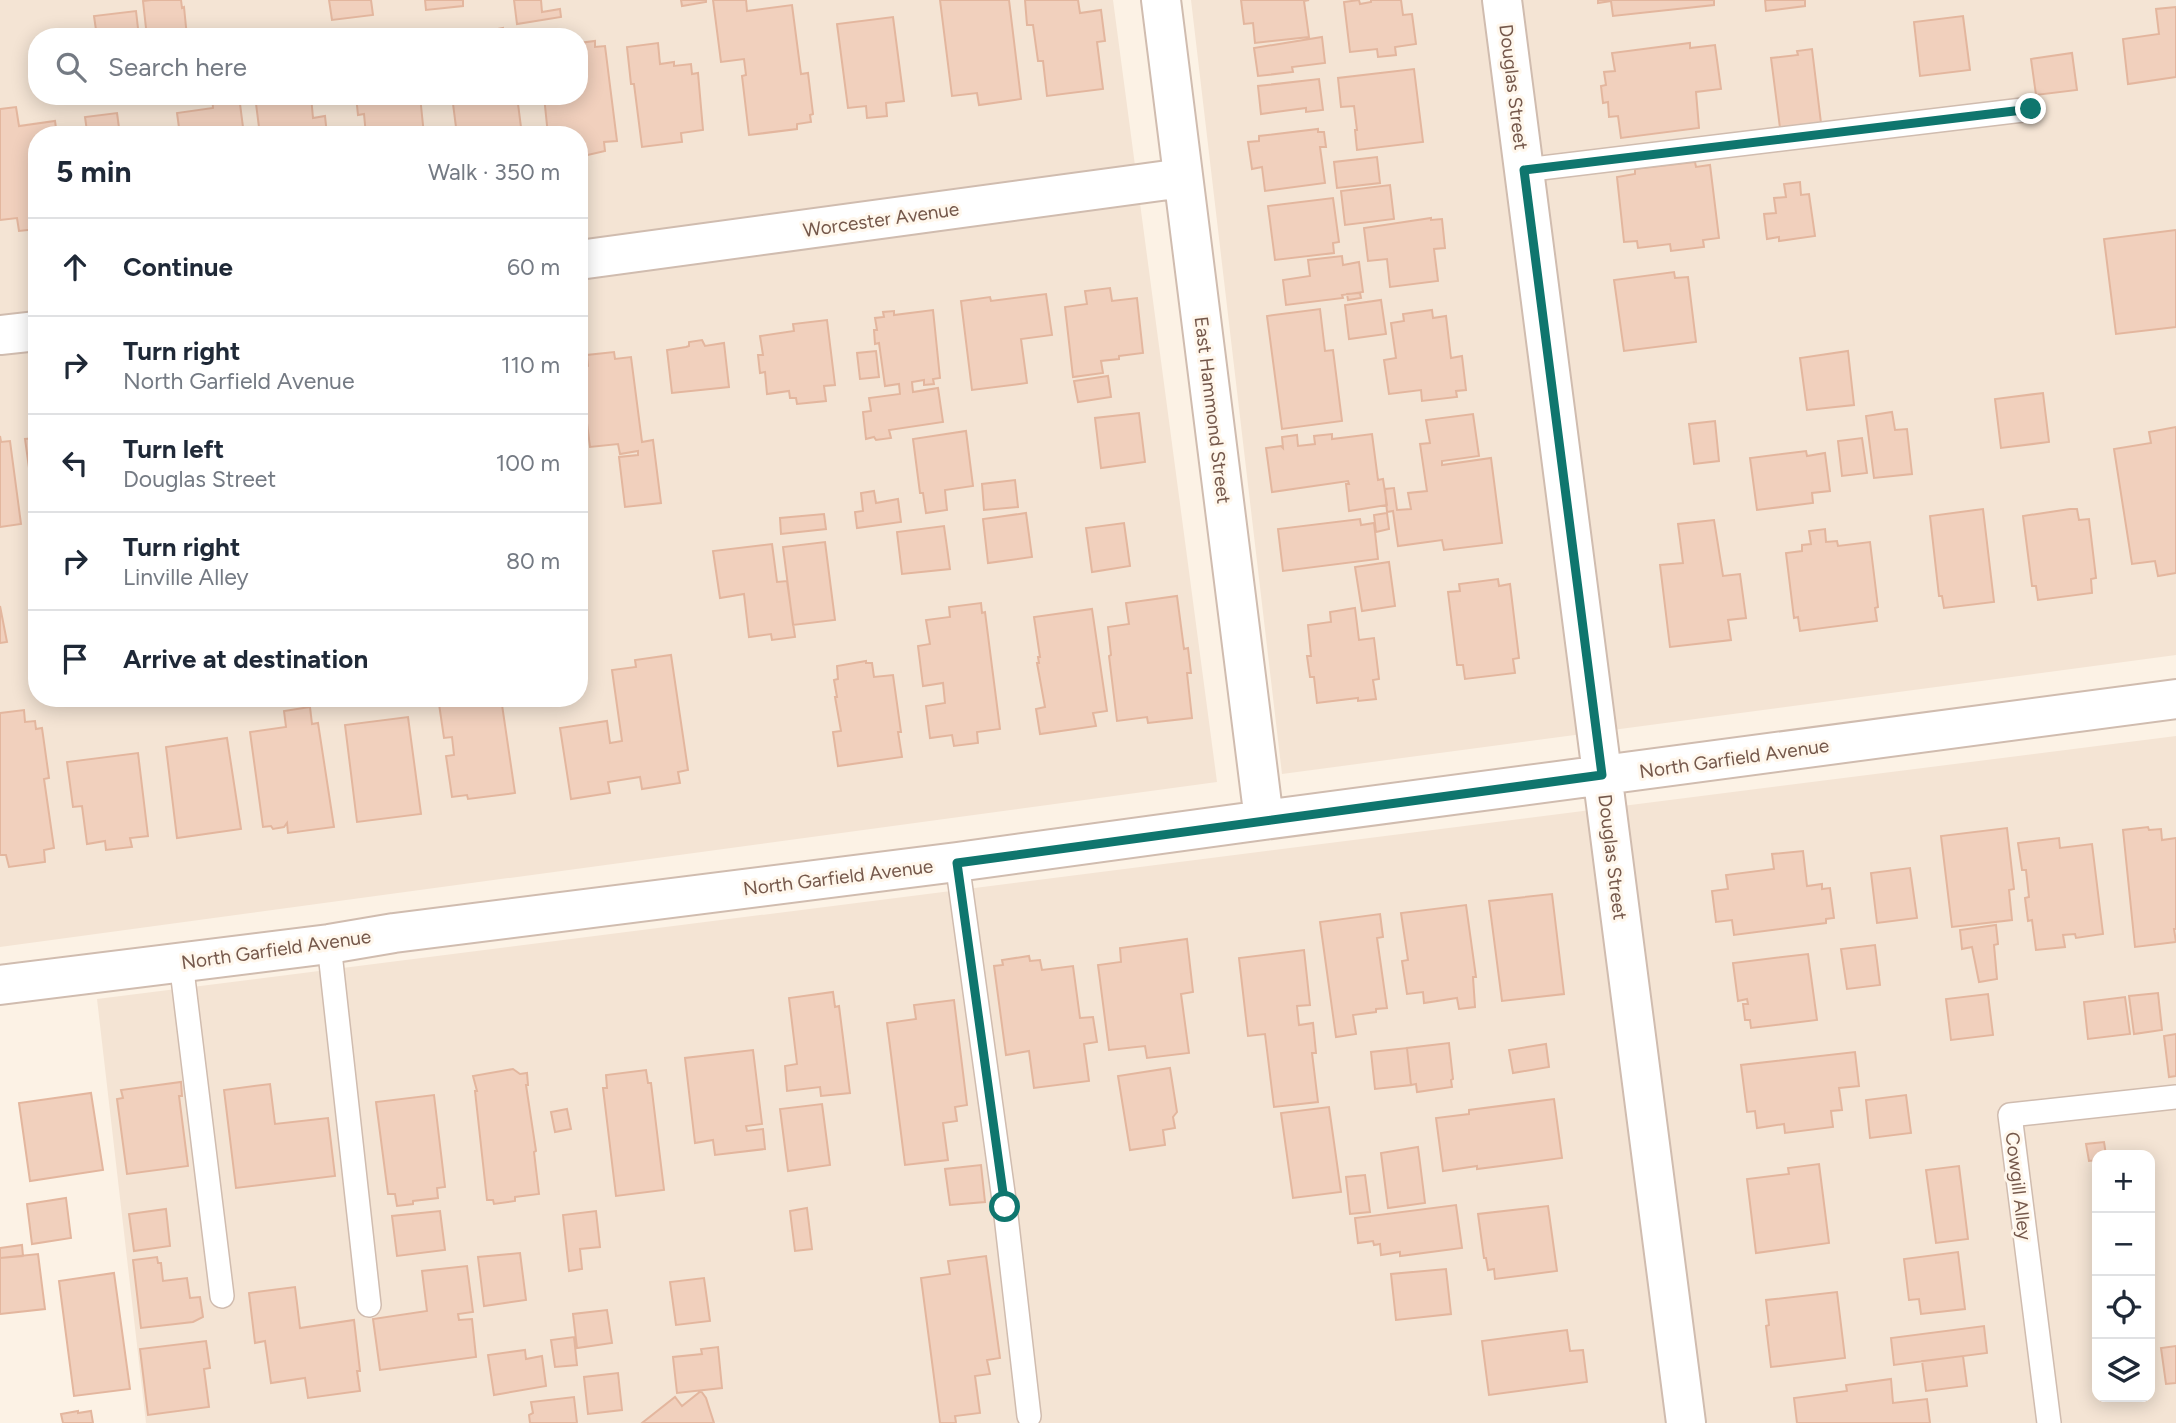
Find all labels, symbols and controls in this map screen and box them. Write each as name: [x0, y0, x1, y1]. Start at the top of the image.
street label: Douglas Street: [1494, 23, 1533, 151]
search box: [28, 28, 588, 105]
icon: search: [52, 48, 90, 86]
text: Search here: [108, 51, 247, 83]
route end: [2015, 93, 2046, 124]
text: 5 min: [56, 153, 132, 190]
text: Walk · 350 m: [428, 158, 560, 186]
street label: Worcester Avenue: [802, 197, 961, 242]
icon: ahead: [56, 248, 94, 286]
text: Continue: [123, 251, 233, 283]
text: 60 m: [507, 253, 560, 281]
street label: East Hammond Street: [1190, 315, 1235, 505]
text: Turn right: [123, 335, 240, 367]
icon: right: [56, 346, 94, 384]
text: 110 m: [501, 351, 560, 379]
text: North Garfield Avenue: [123, 367, 355, 395]
text: Turn left: [123, 433, 224, 465]
icon: left: [56, 444, 94, 482]
text: 100 m: [496, 449, 560, 477]
text: Douglas Street: [123, 465, 276, 493]
text: Turn right: [123, 531, 240, 563]
icon: right: [56, 542, 94, 580]
text: 80 m: [506, 547, 560, 575]
text: Linville Alley: [123, 563, 249, 591]
icon: arrive: [56, 640, 94, 678]
text: Arrive at destination: [123, 643, 368, 675]
street label: North Garfield Avenue: [1638, 734, 1830, 783]
street label: Douglas Street: [1593, 793, 1632, 921]
street label: North Garfield Avenue: [742, 854, 934, 901]
street label: North Garfield Avenue: [180, 925, 372, 974]
street label: Cowgill Alley: [2000, 1131, 2037, 1242]
map controls: [2092, 1150, 2155, 1402]
button: +: [2092, 1150, 2155, 1213]
route start: [989, 1191, 1020, 1222]
button: −: [2092, 1213, 2155, 1276]
button: locate: [2092, 1276, 2155, 1339]
button: layers: [2092, 1339, 2155, 1402]

